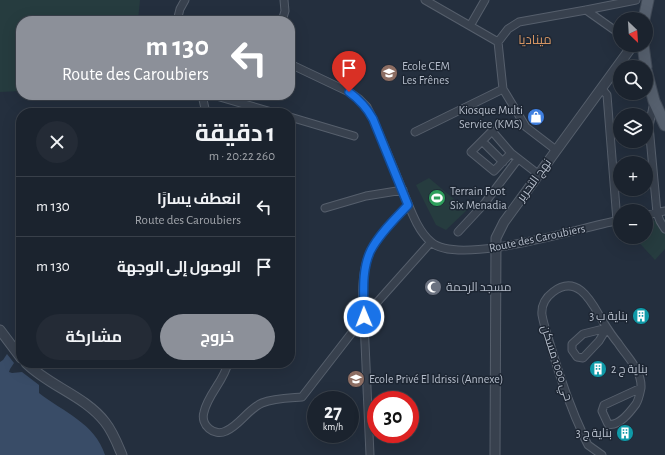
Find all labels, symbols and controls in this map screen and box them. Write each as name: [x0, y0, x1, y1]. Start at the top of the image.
north arrow: [613, 12, 653, 52]
map controls: [613, 12, 653, 244]
icon: left: [223, 32, 275, 84]
text: 130 m: [145, 33, 209, 61]
district label: ميناديا: [518, 34, 552, 47]
pin: [332, 51, 366, 92]
icon: arrive: [338, 57, 360, 79]
place label: Ecole CEM Les Frênes: [402, 60, 450, 86]
button: search: [613, 60, 653, 100]
school or university icon: Ecole CEM Les Frênes: [379, 63, 399, 83]
text: Route des Caroubiers: [62, 66, 209, 84]
place label: Kiosque Multi Service (KMS): [458, 104, 523, 130]
shop icon: Kiosque Multi Service (KMS): [526, 107, 546, 127]
button: layers: [613, 108, 653, 148]
button: close: [36, 121, 78, 163]
text: 1 دقيقة: [195, 122, 275, 146]
text: 260 m · 20:22: [209, 150, 275, 163]
button: +: [613, 156, 653, 196]
street label: نهج التحرير: [514, 157, 555, 205]
place label: Terrain Foot Six Menadia: [450, 185, 507, 211]
sports icon: Terrain Foot Six Menadia: [427, 188, 447, 208]
text: انعطف يسارًا: [157, 192, 241, 207]
icon: left: [253, 196, 275, 218]
text: 130 m: [36, 199, 70, 214]
button: −: [613, 204, 653, 244]
text: Route des Caroubiers: [135, 214, 241, 227]
street label: Route des Caroubiers: [488, 222, 586, 254]
icon: arrive: [253, 256, 275, 278]
text: 130 m: [36, 259, 70, 274]
text: الوصول إلى الوجهة: [117, 260, 241, 275]
mosque icon: مسجد الرحمة: [423, 277, 443, 297]
place label: مسجد الرحمة: [446, 281, 512, 294]
position arrow: [343, 296, 385, 338]
building icon: بناية ب 3: [631, 306, 651, 326]
place label: بناية ب 3: [589, 310, 628, 323]
button: مشاركة: [36, 314, 152, 360]
button: خروج: [160, 314, 275, 360]
street label: حي 1000 مسكن: [535, 324, 575, 404]
building icon: بناية ج 2: [588, 359, 608, 379]
place label: بناية ج 2: [611, 363, 648, 377]
school or university icon: Ecole Privé El Idrissi (Annexe): [346, 369, 366, 389]
place label: Ecole Privé El Idrissi (Annexe): [369, 373, 503, 385]
speed limit sign: 30: [367, 391, 419, 443]
text: 27: [324, 402, 342, 422]
text: km/h: [323, 422, 343, 432]
building icon: بناية ج 3: [615, 423, 635, 443]
place label: بناية ج 3: [576, 427, 612, 441]

